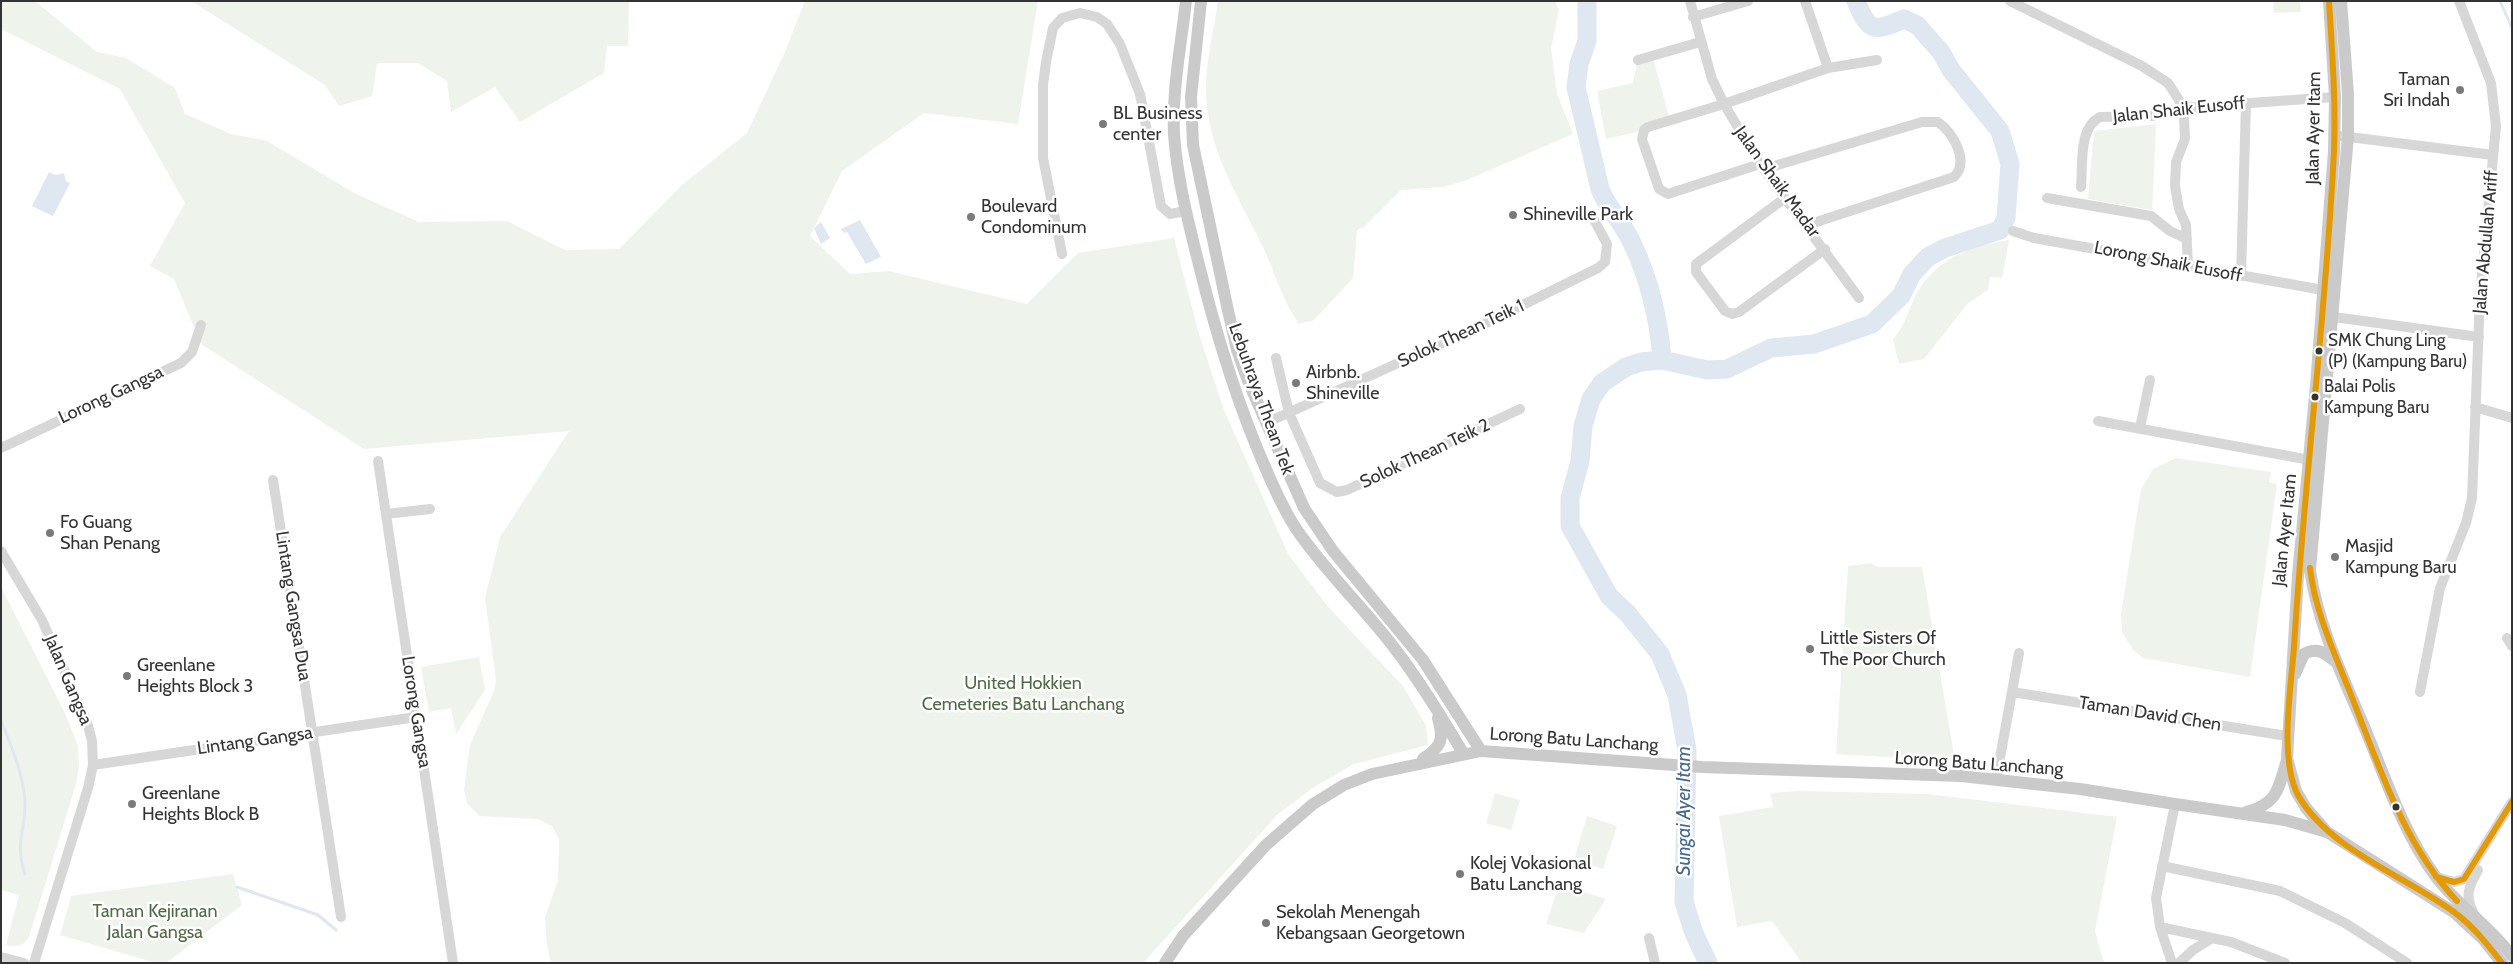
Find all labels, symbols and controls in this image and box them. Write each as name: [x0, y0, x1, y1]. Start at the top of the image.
place label: Taman Sri Indah: [2383, 69, 2450, 112]
street label: Jalan Ayer Itam: [2302, 71, 2326, 185]
marker: Taman Sri Indah: [2454, 84, 2466, 96]
street label: Jalan Shaik Eusoff: [2112, 92, 2246, 128]
place label: BL Business center: [1113, 103, 1202, 146]
marker: BL Business center: [1097, 118, 1109, 130]
street label: Jalan Shaik Madar: [1729, 122, 1825, 242]
street label: Jalan Abdullah Ariff: [2469, 169, 2503, 315]
place label: Boulevard Condominum: [981, 196, 1087, 238]
place label: Shineville Park: [1523, 204, 1633, 226]
marker: Shineville Park: [1507, 209, 1519, 221]
marker: Boulevard Condominum: [965, 211, 977, 223]
street label: Lorong Shaik Eusoff: [2092, 237, 2244, 287]
street label: Solok Thean Teik 1: [1394, 295, 1528, 373]
street label: Lebuhraya Thean Tek: [1224, 320, 1298, 478]
place label: SMK Chung Ling (P) (Kampung Baru): [2328, 331, 2467, 371]
marker: SMK Chung Ling (P) (Kampung Baru): [2314, 346, 2324, 356]
street label: Lorong Gangsa: [55, 361, 167, 429]
place label: Airbnb. Shineville: [1306, 362, 1379, 404]
marker: Airbnb. Shineville: [1290, 377, 1302, 389]
place label: Balai Polis Kampung Baru: [2324, 377, 2429, 417]
marker: Balai Polis Kampung Baru: [2310, 392, 2320, 402]
street label: Solok Thean Teik 2: [1357, 415, 1493, 493]
street label: Jalan Ayer Itam: [2268, 473, 2302, 587]
place label: Fo Guang Shan Penang: [60, 512, 160, 554]
marker: Fo Guang Shan Penang: [44, 527, 56, 539]
street label: Lintang Gangsa Dua: [270, 529, 316, 683]
place label: Masjid Kampung Baru: [2345, 536, 2457, 578]
marker: Masjid Kampung Baru: [2329, 551, 2341, 563]
place label: Little Sisters Of The Poor Church: [1820, 628, 1946, 670]
street label: Jalan Gangsa: [39, 632, 97, 728]
marker: Little Sisters Of The Poor Church: [1804, 643, 1816, 655]
street label: Lorong Gangsa: [396, 654, 436, 770]
place label: Greenlane Heights Block 3: [137, 655, 253, 698]
marker: Greenlane Heights Block 3: [121, 670, 133, 682]
park label: United Hokkien Cemeteries Batu Lanchang: [922, 673, 1124, 716]
street label: Taman David Chen: [2077, 692, 2223, 736]
street label: Lintang Gangsa: [196, 722, 314, 760]
street label: Lorong Batu Lanchang: [1489, 723, 1659, 757]
water label: Sungai Ayer Itam: [1673, 746, 1695, 876]
street label: Lorong Batu Lanchang: [1894, 747, 2064, 781]
place label: Greenlane Heights Block B: [142, 783, 259, 826]
marker: Greenlane Heights Block B: [126, 798, 138, 810]
unlabelled marker: [2391, 802, 2401, 812]
place label: Kolej Vokasional Batu Lanchang: [1470, 853, 1591, 896]
marker: Kolej Vokasional Batu Lanchang: [1454, 868, 1466, 880]
park label: Taman Kejiranan Jalan Gangsa: [92, 901, 218, 944]
place label: Sekolah Menengah Kebangsaan Georgetown: [1276, 902, 1465, 944]
marker: Sekolah Menengah Kebangsaan Georgetown: [1260, 917, 1272, 929]

